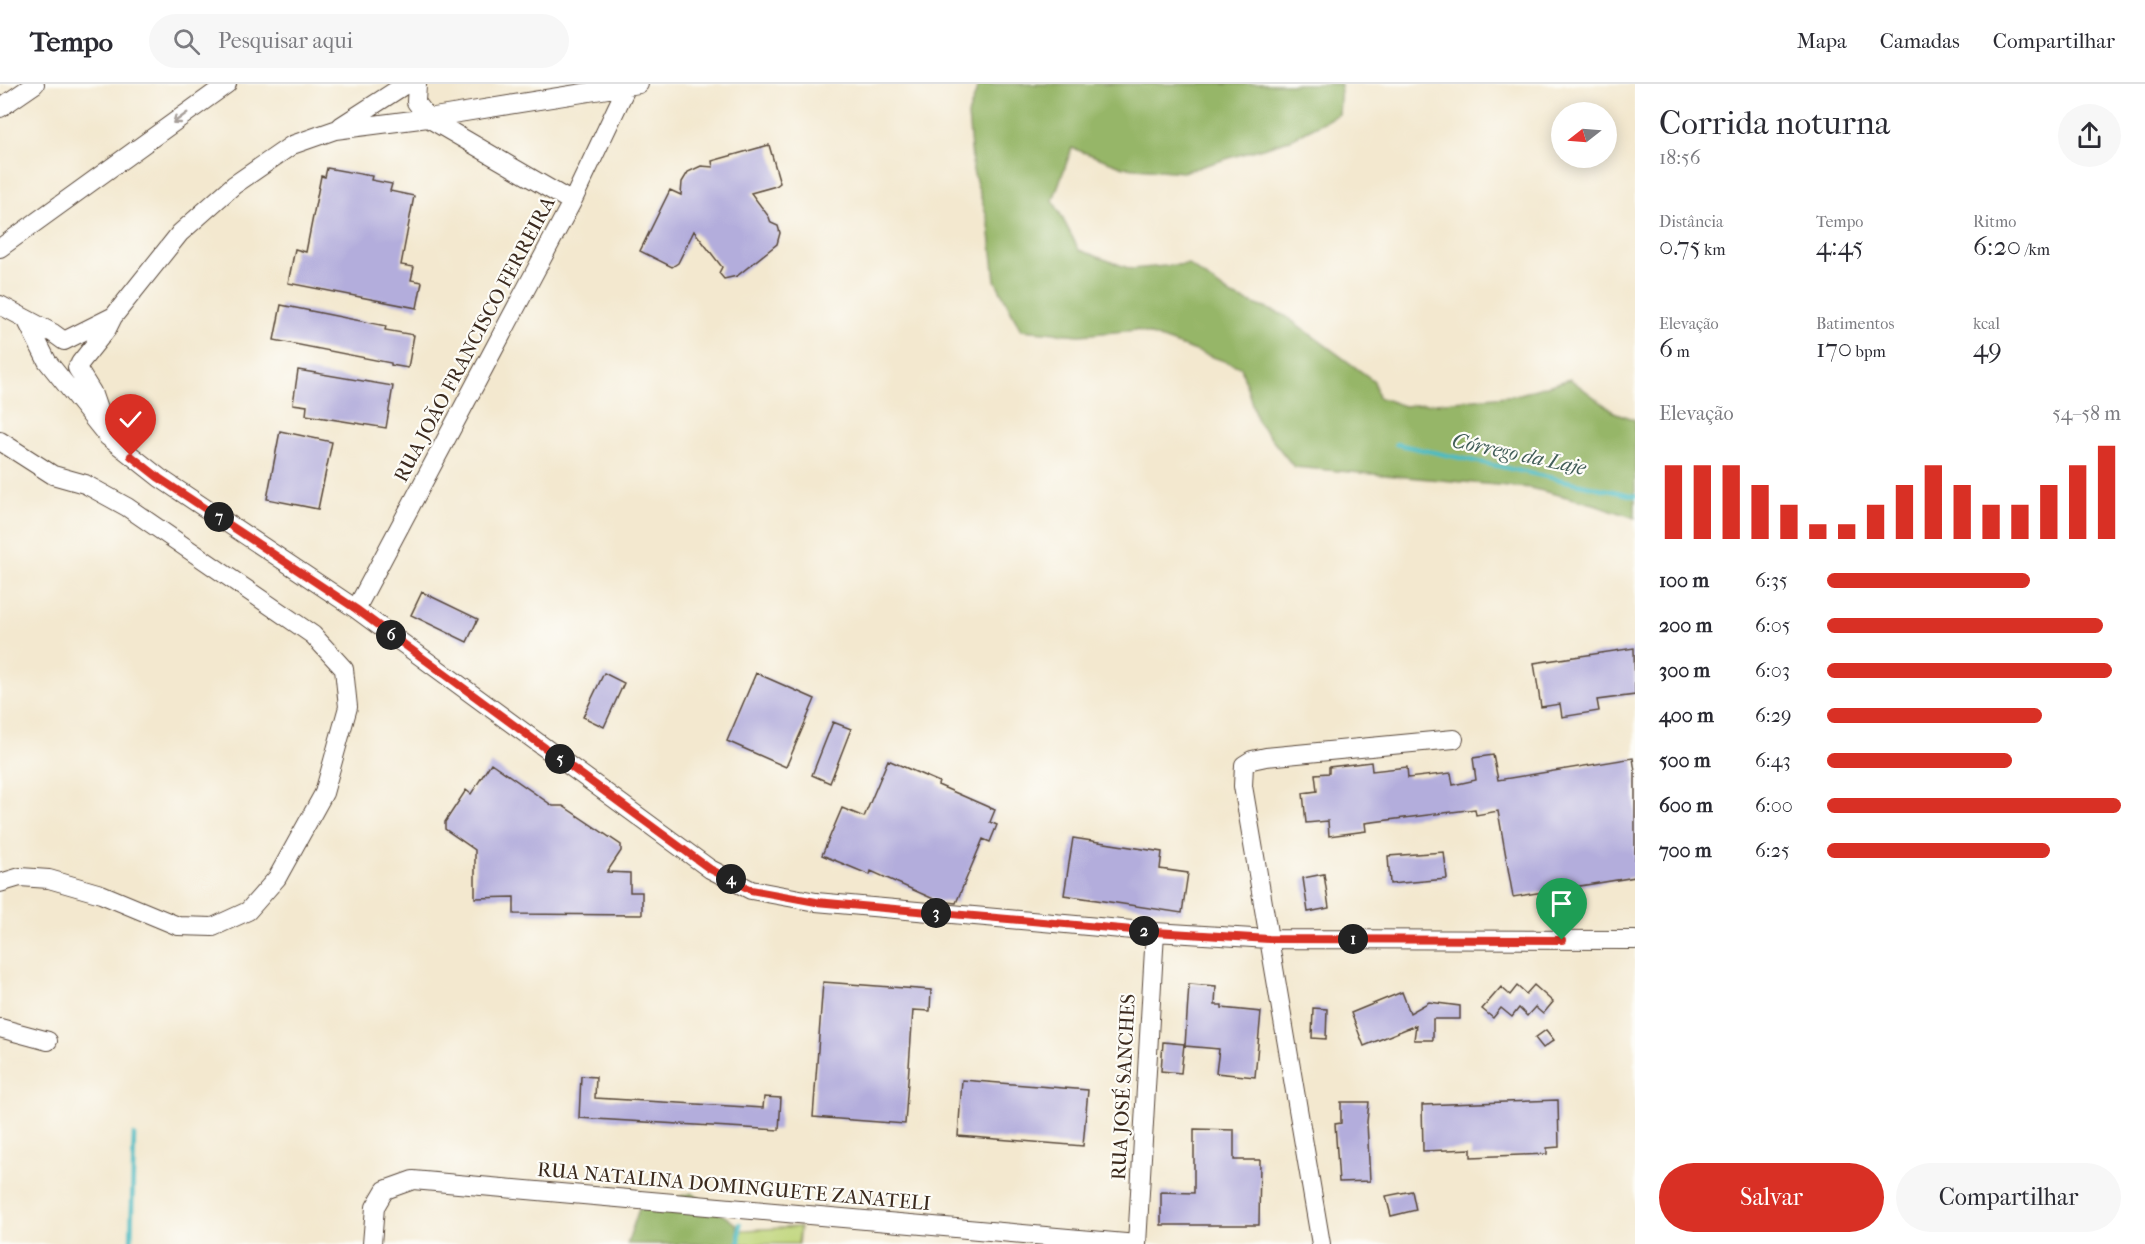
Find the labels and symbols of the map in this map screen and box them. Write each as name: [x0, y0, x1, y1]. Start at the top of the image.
north arrow: [1551, 102, 1617, 168]
one-way arrow: [172, 112, 188, 124]
street label: RUA JOÃO FRANCISCO FERREIRA: [388, 191, 560, 486]
pin: [105, 394, 156, 456]
water label: Córrego da Laje: [1450, 428, 1588, 480]
pin: 7: [204, 502, 234, 532]
pin: 6: [376, 620, 406, 650]
pin: 5: [545, 744, 575, 774]
pin: 4: [716, 864, 746, 894]
pin: [1536, 878, 1587, 940]
pin: 3: [921, 898, 951, 928]
pin: 2: [1129, 916, 1159, 946]
pin: 1: [1338, 924, 1368, 954]
street label: RUA JOSÉ SANCHES: [1106, 993, 1140, 1181]
street label: RUA NATALINA DOMINGUETE ZANATELI: [536, 1158, 932, 1215]

